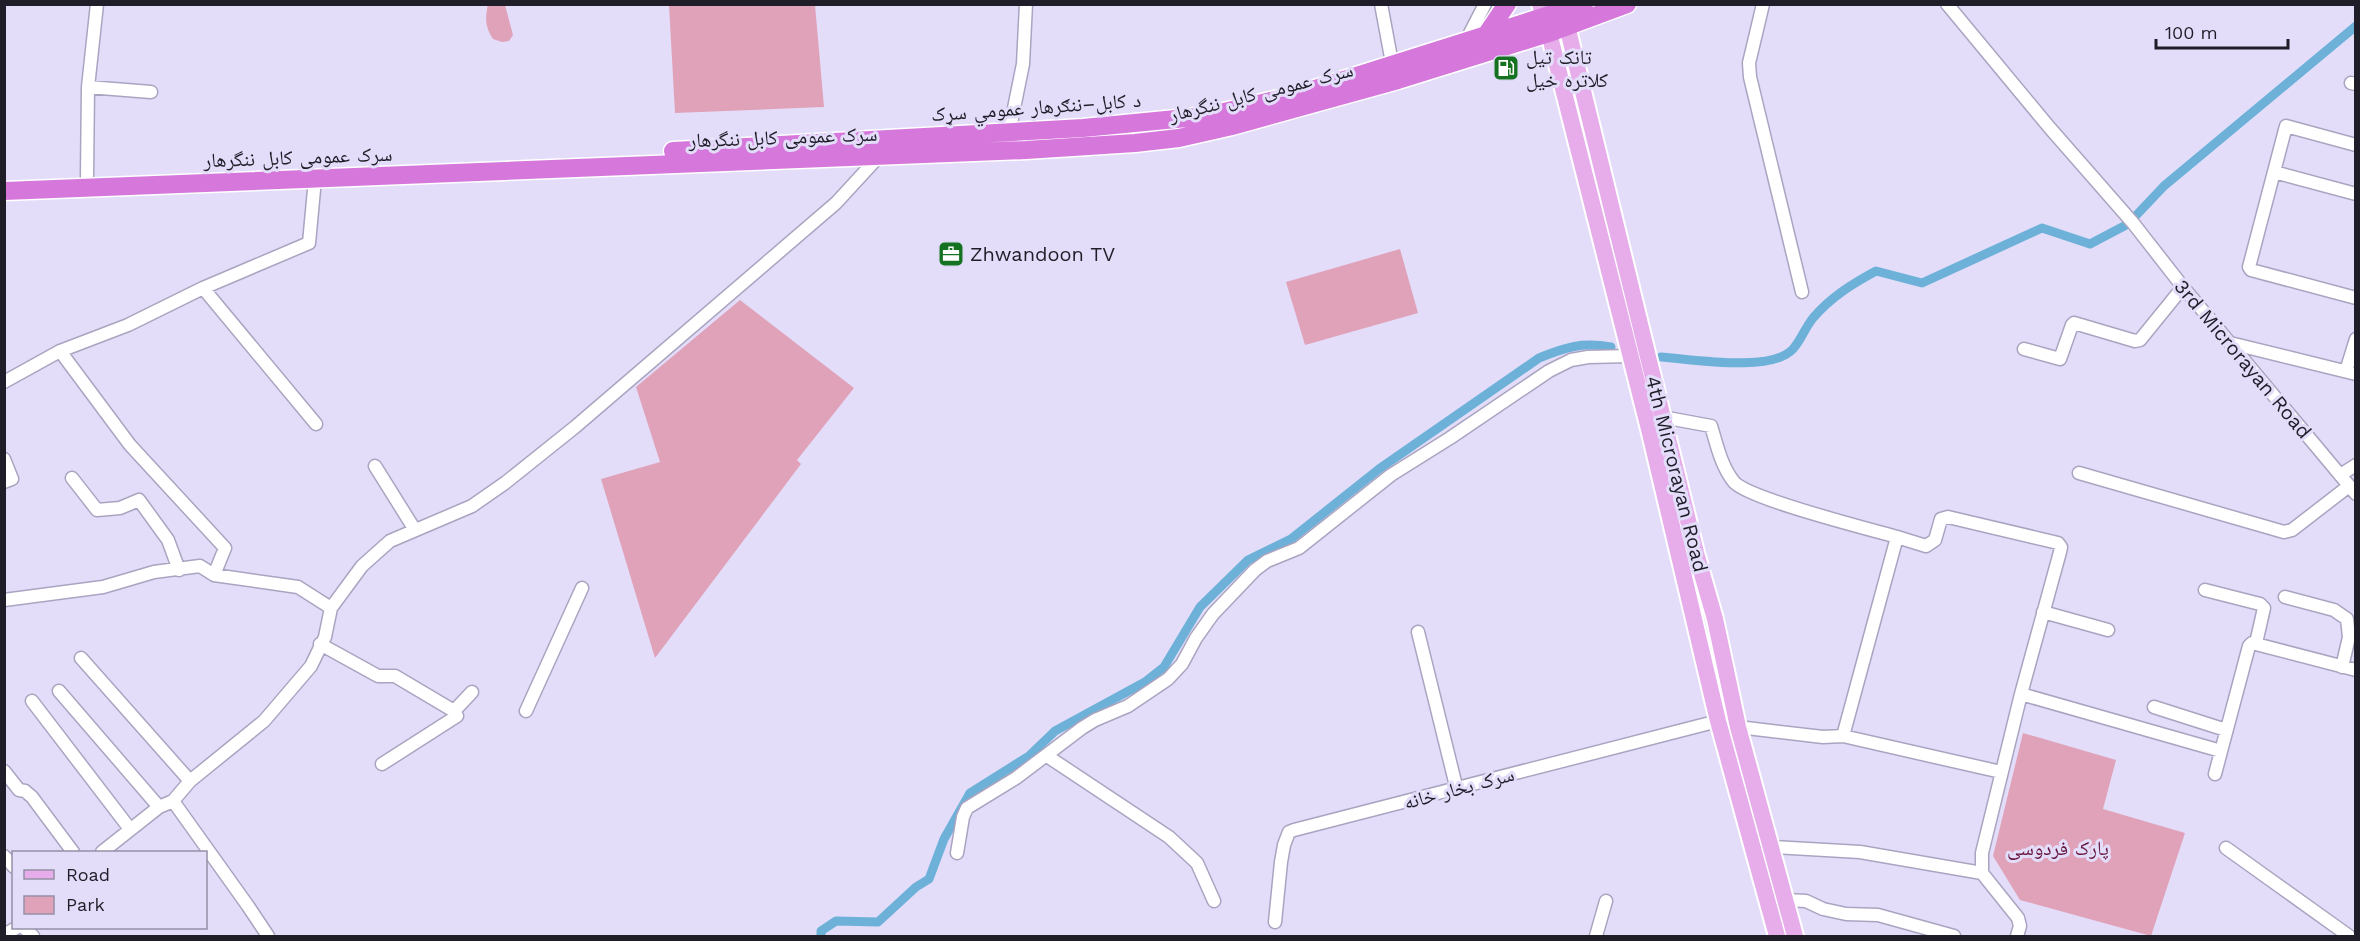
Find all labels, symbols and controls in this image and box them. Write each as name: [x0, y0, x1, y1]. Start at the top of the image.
scale bar: [2156, 12, 2288, 50]
text: 100 m: [2165, 22, 2218, 43]
place label: تانک تیل کلاتره خیل: [1526, 45, 1608, 92]
fuel station icon: تانک تیل کلاتره خیل: [1491, 53, 1521, 83]
street label: سرک عمومی کابل ننگرهار: [1165, 58, 1356, 127]
street label: د کابل–ننګرهار عمومي سړک: [930, 88, 1142, 130]
street label: سرک عمومی کابل ننگرهار: [687, 122, 878, 152]
street label: سرک عمومی کابل ننگرهار: [202, 142, 393, 172]
office icon: Zhwandoon TV: [936, 239, 966, 269]
place label: Zhwandoon TV: [970, 242, 1115, 266]
street label: 3rd Microrayan Road: [2169, 275, 2317, 443]
street label: 4th Microrayan Road: [1641, 373, 1713, 575]
street label: سرک بخار خانه: [1401, 762, 1517, 814]
park label: پارک فردوسی: [2007, 836, 2109, 860]
legend: [12, 851, 207, 929]
text: Road: [66, 864, 110, 885]
text: Park: [66, 894, 105, 915]

